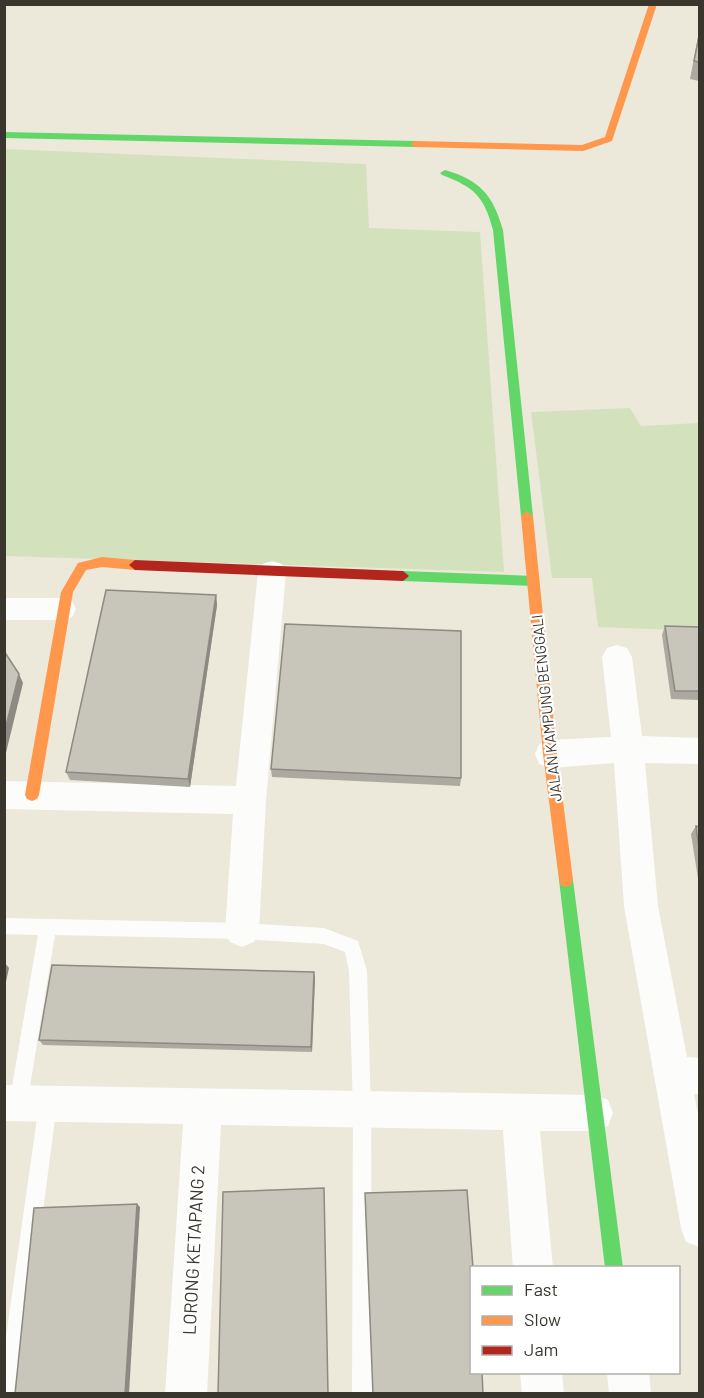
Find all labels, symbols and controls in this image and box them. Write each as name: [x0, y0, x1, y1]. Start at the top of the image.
street label: JALAN KAMPUNG BENGGALI: [527, 614, 565, 802]
street label: LORONG KETAPANG 2: [178, 1164, 208, 1335]
legend: [470, 1266, 680, 1374]
text: Fast: [524, 1278, 558, 1300]
text: Slow: [524, 1308, 561, 1330]
text: Jam: [524, 1338, 558, 1360]

